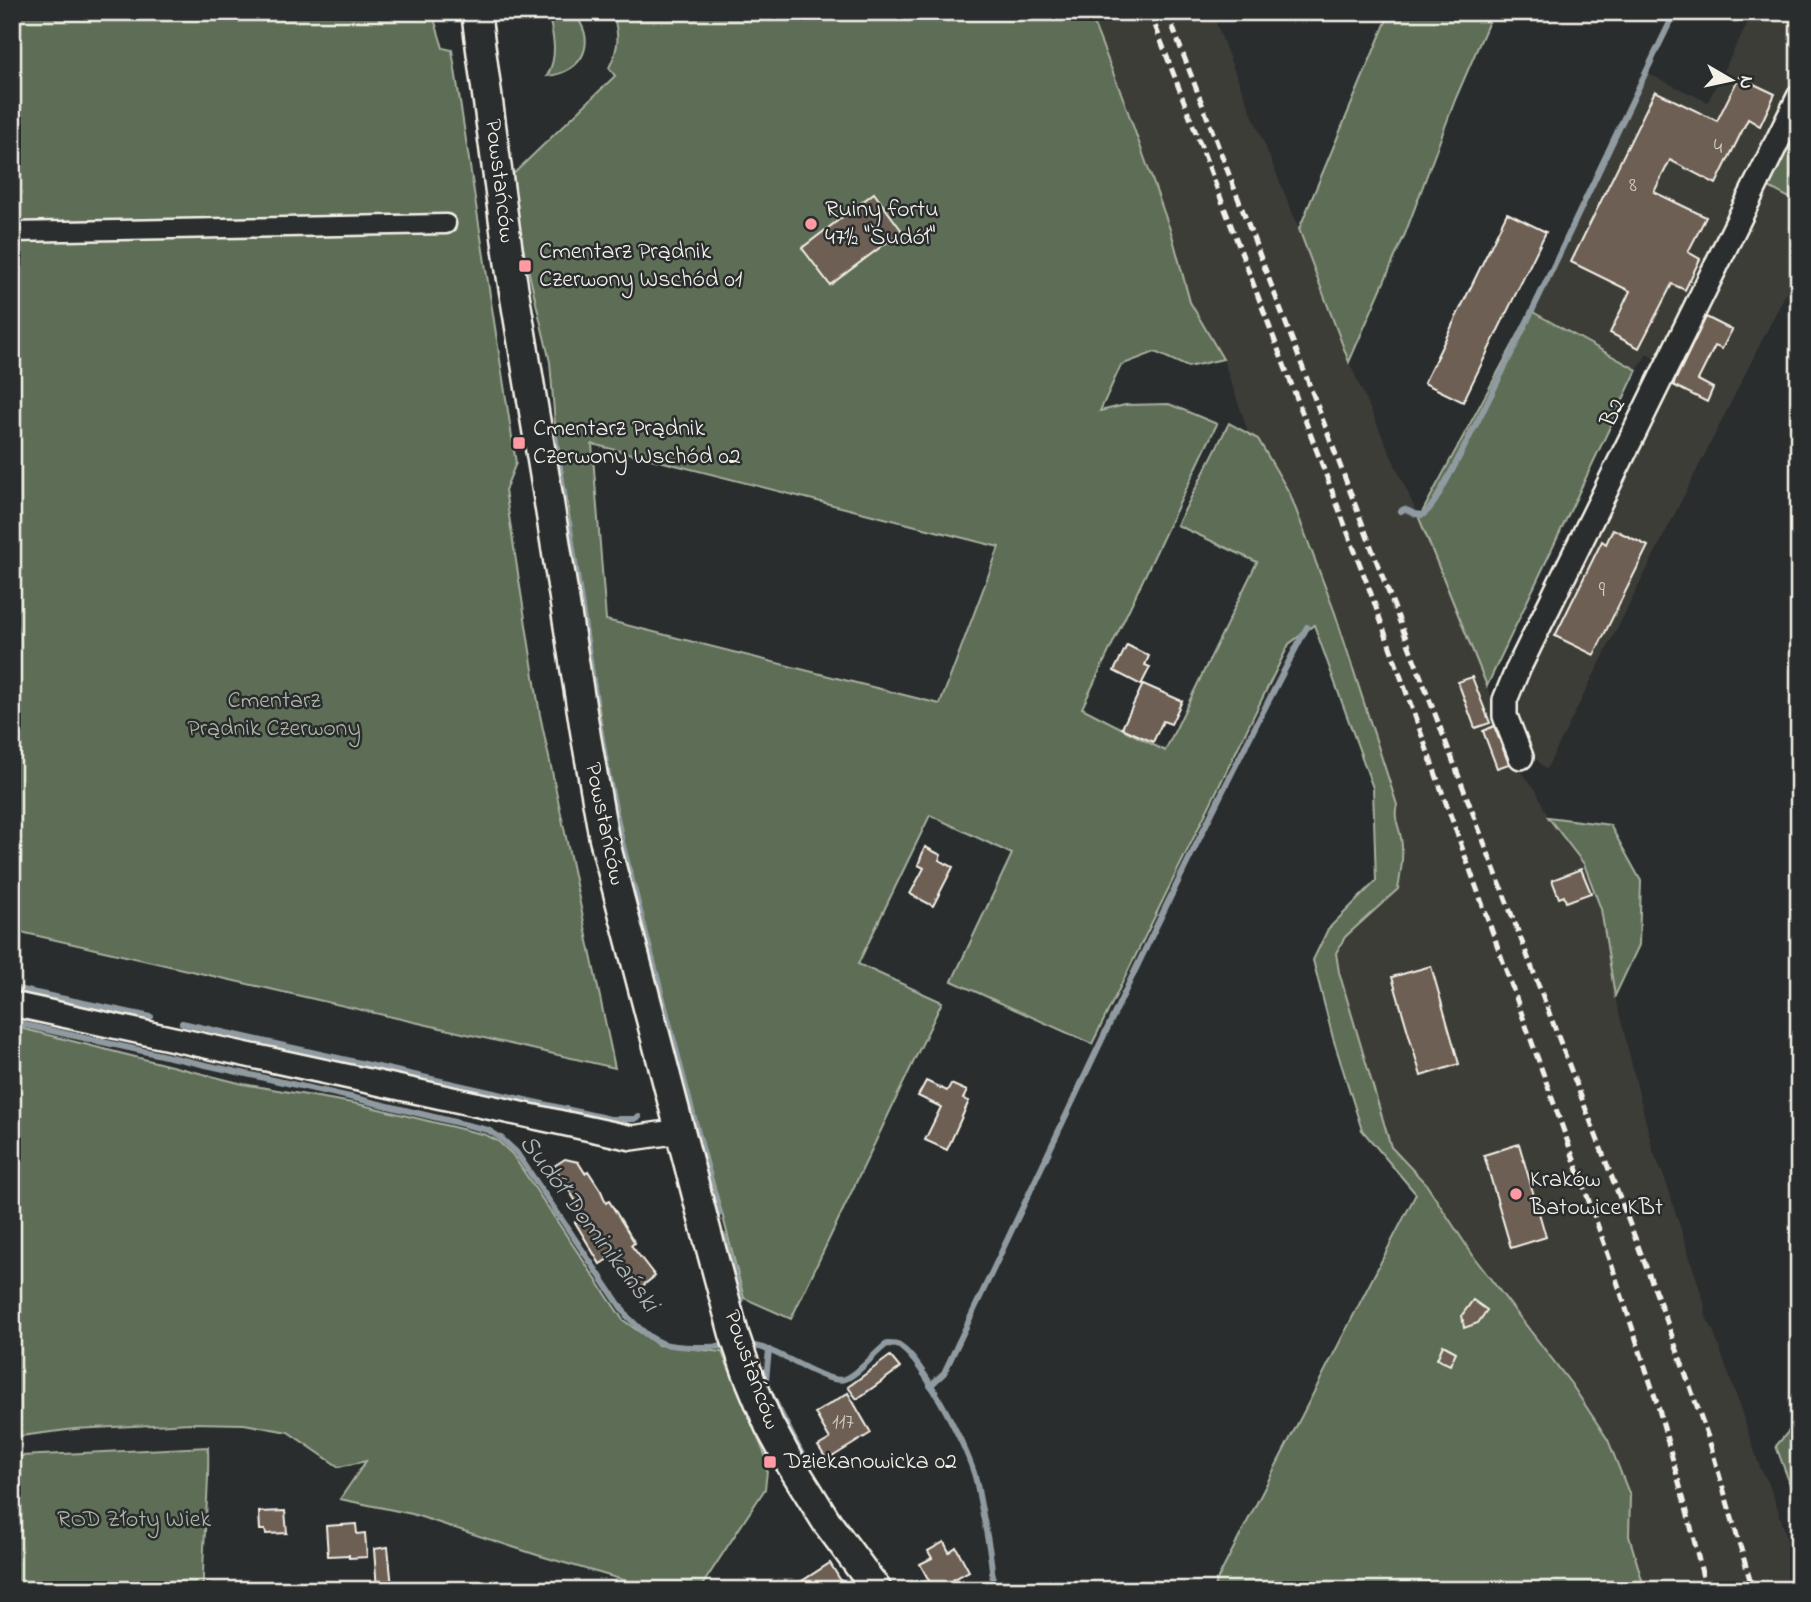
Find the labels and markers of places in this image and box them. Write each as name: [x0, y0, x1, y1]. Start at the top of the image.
place label: Ruiny fortu 47½ "Sudół": [825, 193, 939, 256]
marker: Ruiny fortu 47½ "Sudół": [803, 216, 819, 232]
place label: Cmentarz Prądnik Czerwony Wschód 01: [539, 235, 743, 299]
marker: Cmentarz Prądnik Czerwony Wschód 01: [517, 258, 533, 274]
place label: Cmentarz Prądnik Czerwony Wschód 02: [533, 412, 741, 476]
marker: Cmentarz Prądnik Czerwony Wschód 02: [511, 435, 527, 451]
place label: Kraków Batowice KBt: [1529, 1163, 1663, 1226]
marker: Kraków Batowice KBt: [1508, 1186, 1524, 1202]
place label: Dziekanowicka 02: [783, 1445, 957, 1480]
marker: Dziekanowicka 02: [762, 1454, 778, 1470]

